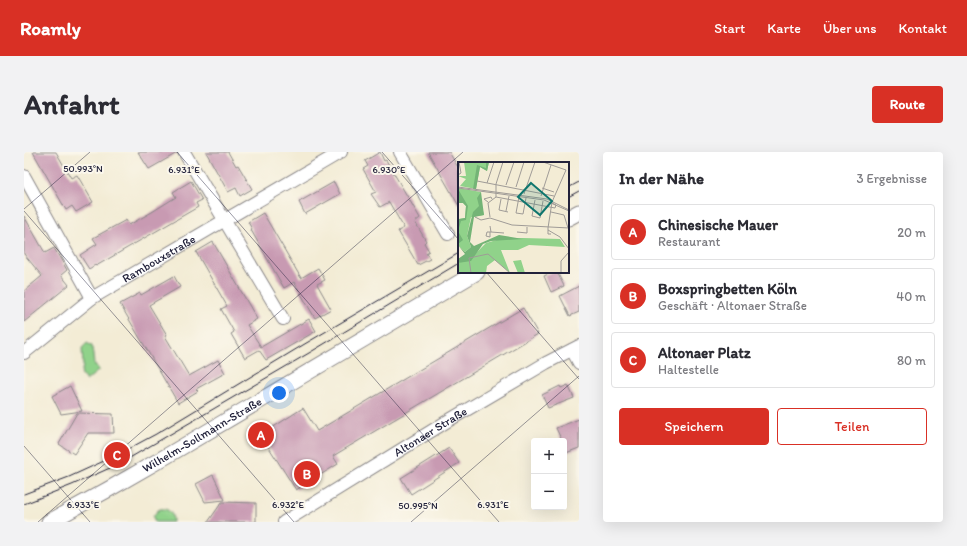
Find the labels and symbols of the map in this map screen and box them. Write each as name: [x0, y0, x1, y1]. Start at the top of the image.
text: 50.993°N: [63, 162, 103, 175]
inset map: [458, 162, 569, 273]
text: 6.931°E: [168, 163, 200, 176]
text: 6.930°E: [372, 163, 406, 176]
street label: Rambouxstraße: [120, 232, 198, 286]
your location: [269, 383, 289, 403]
street label: Wilhelm-Sollmann-Straße: [140, 394, 264, 475]
street label: Altonaer Straße: [391, 404, 470, 459]
pin: A: [248, 420, 274, 450]
pin: C: [104, 440, 130, 470]
pin: B: [294, 459, 320, 489]
text: 6.933°E: [67, 498, 100, 511]
text: 6.932°E: [272, 498, 305, 511]
text: 6.931°E: [477, 498, 509, 511]
text: 50.995°N: [398, 499, 438, 512]

